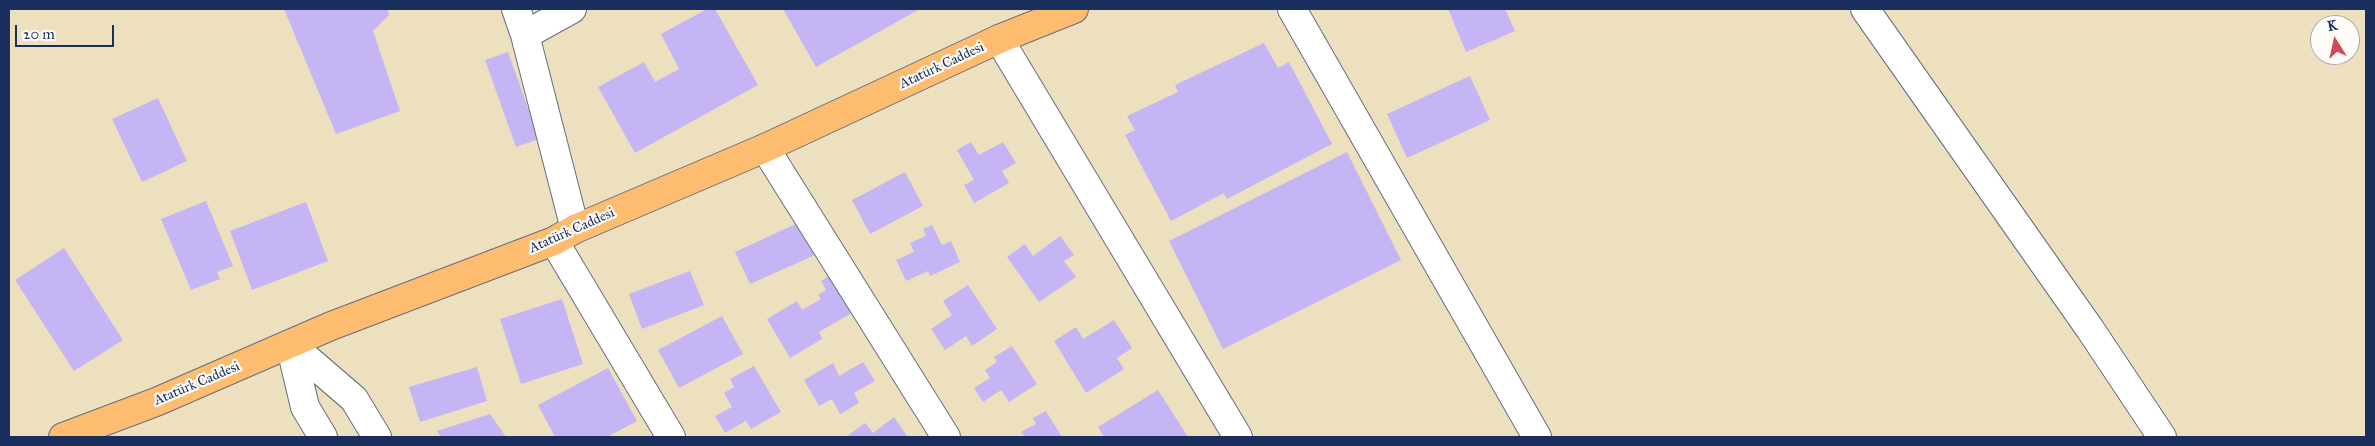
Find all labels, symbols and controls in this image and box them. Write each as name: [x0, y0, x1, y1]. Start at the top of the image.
scale bar: [18, 15, 116, 47]
north arrow: [2310, 15, 2360, 65]
text: K: [2326, 16, 2339, 35]
text: 20 m: [23, 25, 55, 43]
street label: Atatürk Caddesi: [897, 39, 987, 93]
street label: Atatürk Caddesi: [527, 205, 617, 257]
street label: Atatürk Caddesi: [152, 358, 242, 410]

